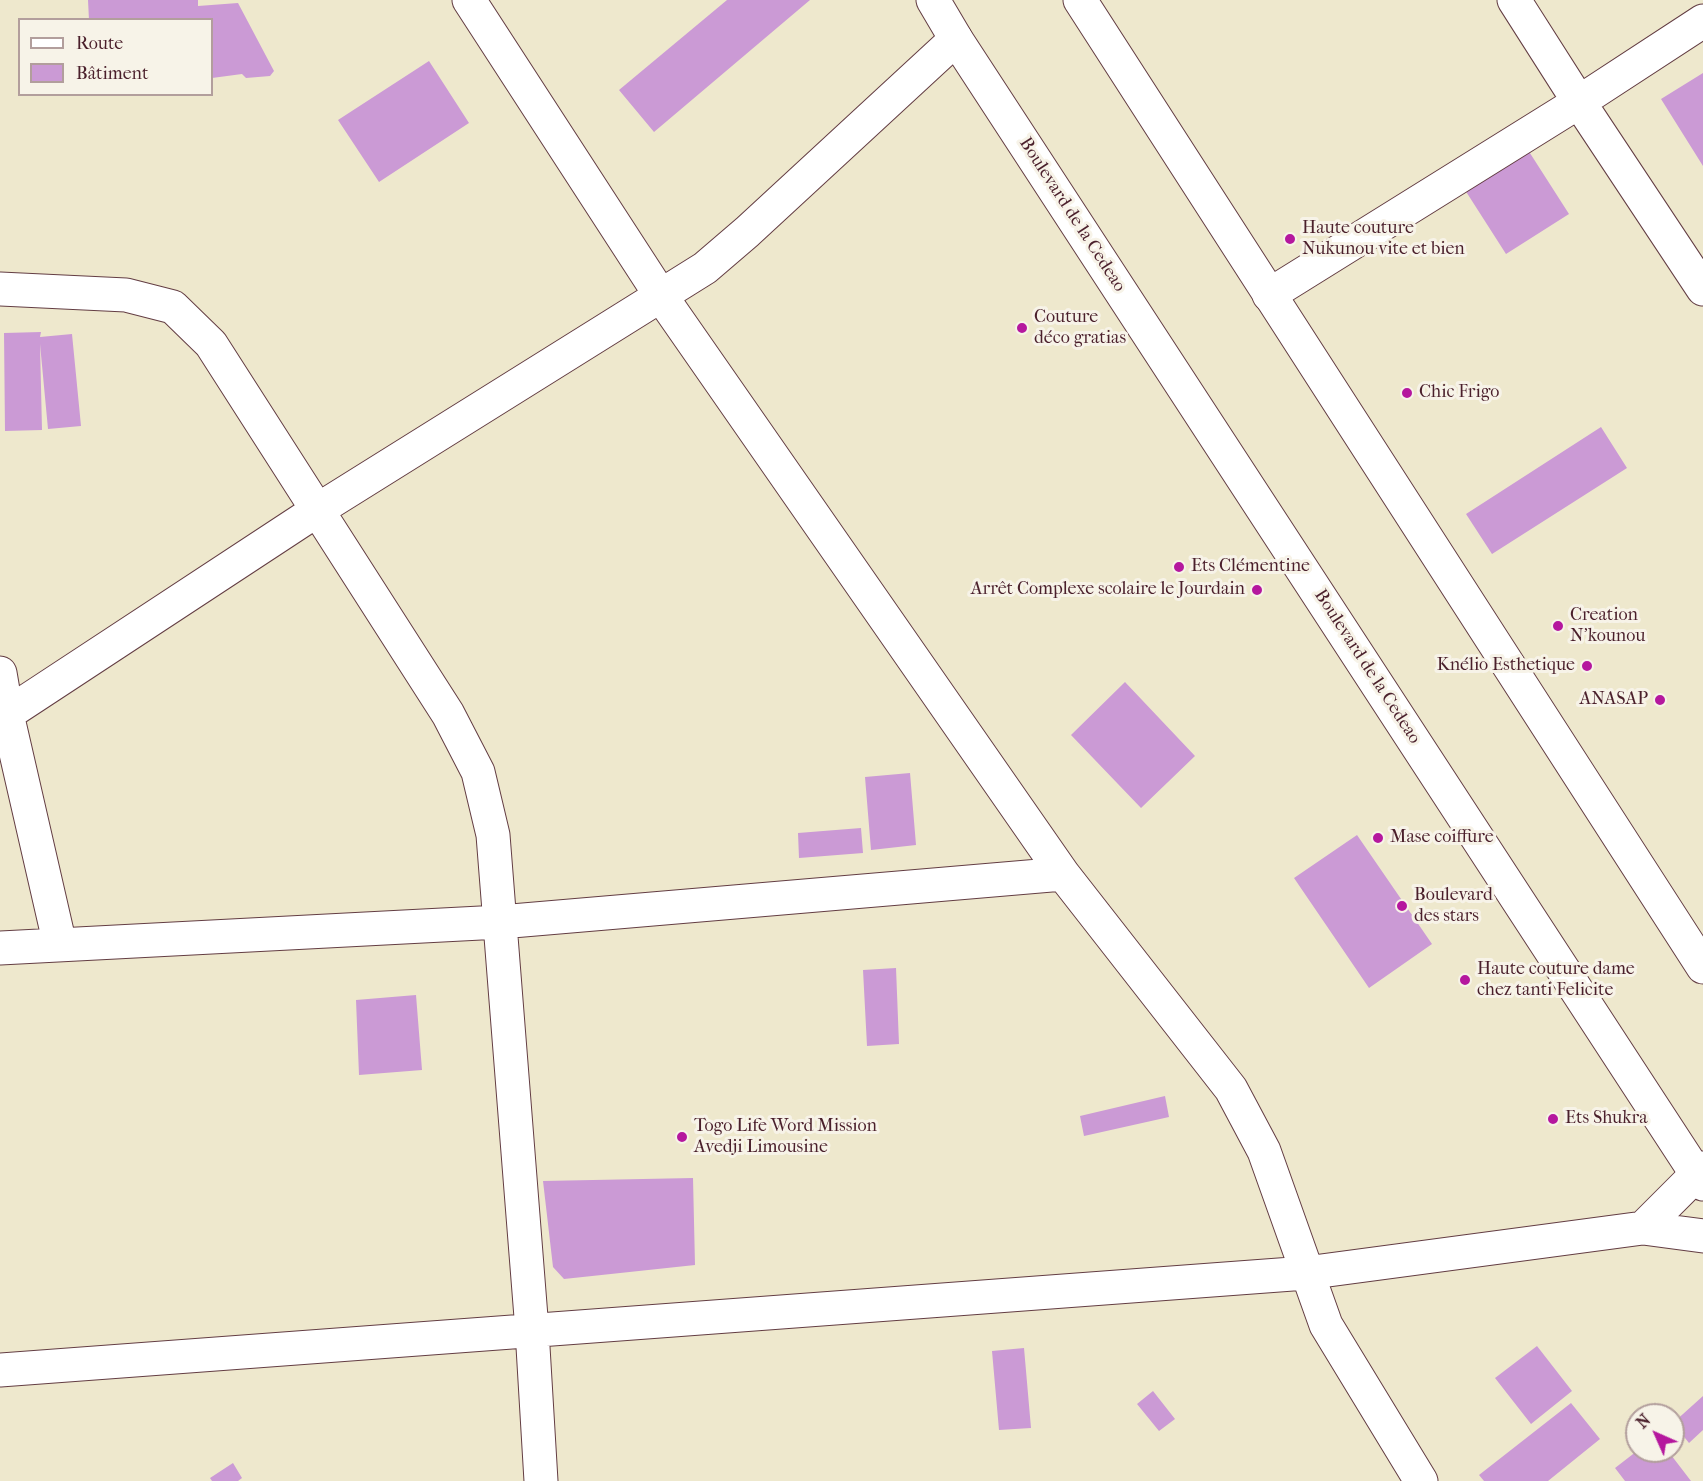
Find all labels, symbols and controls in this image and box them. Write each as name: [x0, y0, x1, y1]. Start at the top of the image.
legend: [18, 18, 213, 96]
text: Route: [76, 33, 123, 54]
text: Bâtiment: [76, 63, 148, 84]
street label: Boulevard de la Cedeao: [1014, 134, 1130, 296]
place label: Haute couture Nukunou vite et bien: [1302, 218, 1465, 260]
marker: Haute couture Nukunou vite et bien: [1283, 232, 1297, 246]
place label: Couture déco gratias: [1034, 307, 1126, 350]
marker: Couture déco gratias: [1015, 321, 1029, 335]
place label: Chic Frigo: [1419, 382, 1499, 404]
marker: Chic Frigo: [1400, 386, 1414, 400]
place label: Ets Clémentine: [1191, 556, 1310, 578]
marker: Ets Clémentine: [1172, 560, 1186, 574]
place label: Arrêt Complexe scolaire le Jourdain: [971, 579, 1245, 601]
marker: Arrêt Complexe scolaire le Jourdain: [1250, 583, 1264, 597]
street label: Boulevard de la Cedeao: [1309, 586, 1425, 748]
place label: Creation N'kounou: [1570, 605, 1645, 648]
marker: Creation N'kounou: [1551, 619, 1565, 633]
place label: Knélio Esthetique: [1437, 655, 1575, 677]
marker: Knélio Esthetique: [1580, 659, 1594, 673]
place label: ANASAP: [1579, 689, 1648, 711]
marker: ANASAP: [1653, 693, 1667, 707]
place label: Mase coiffure: [1390, 827, 1494, 849]
marker: Mase coiffure: [1371, 831, 1385, 845]
place label: Boulevard des stars: [1414, 885, 1493, 928]
marker: Boulevard des stars: [1395, 899, 1409, 913]
place label: Haute couture dame chez tanti Felicite: [1477, 959, 1635, 1002]
marker: Haute couture dame chez tanti Felicite: [1458, 973, 1472, 987]
place label: Ets Shukra: [1565, 1108, 1648, 1130]
marker: Ets Shukra: [1546, 1112, 1560, 1126]
place label: Togo Life Word Mission Avedji Limousine: [694, 1116, 877, 1158]
marker: Togo Life Word Mission Avedji Limousine: [675, 1130, 689, 1144]
north arrow: [1625, 1403, 1685, 1463]
text: N: [1632, 1410, 1654, 1432]

